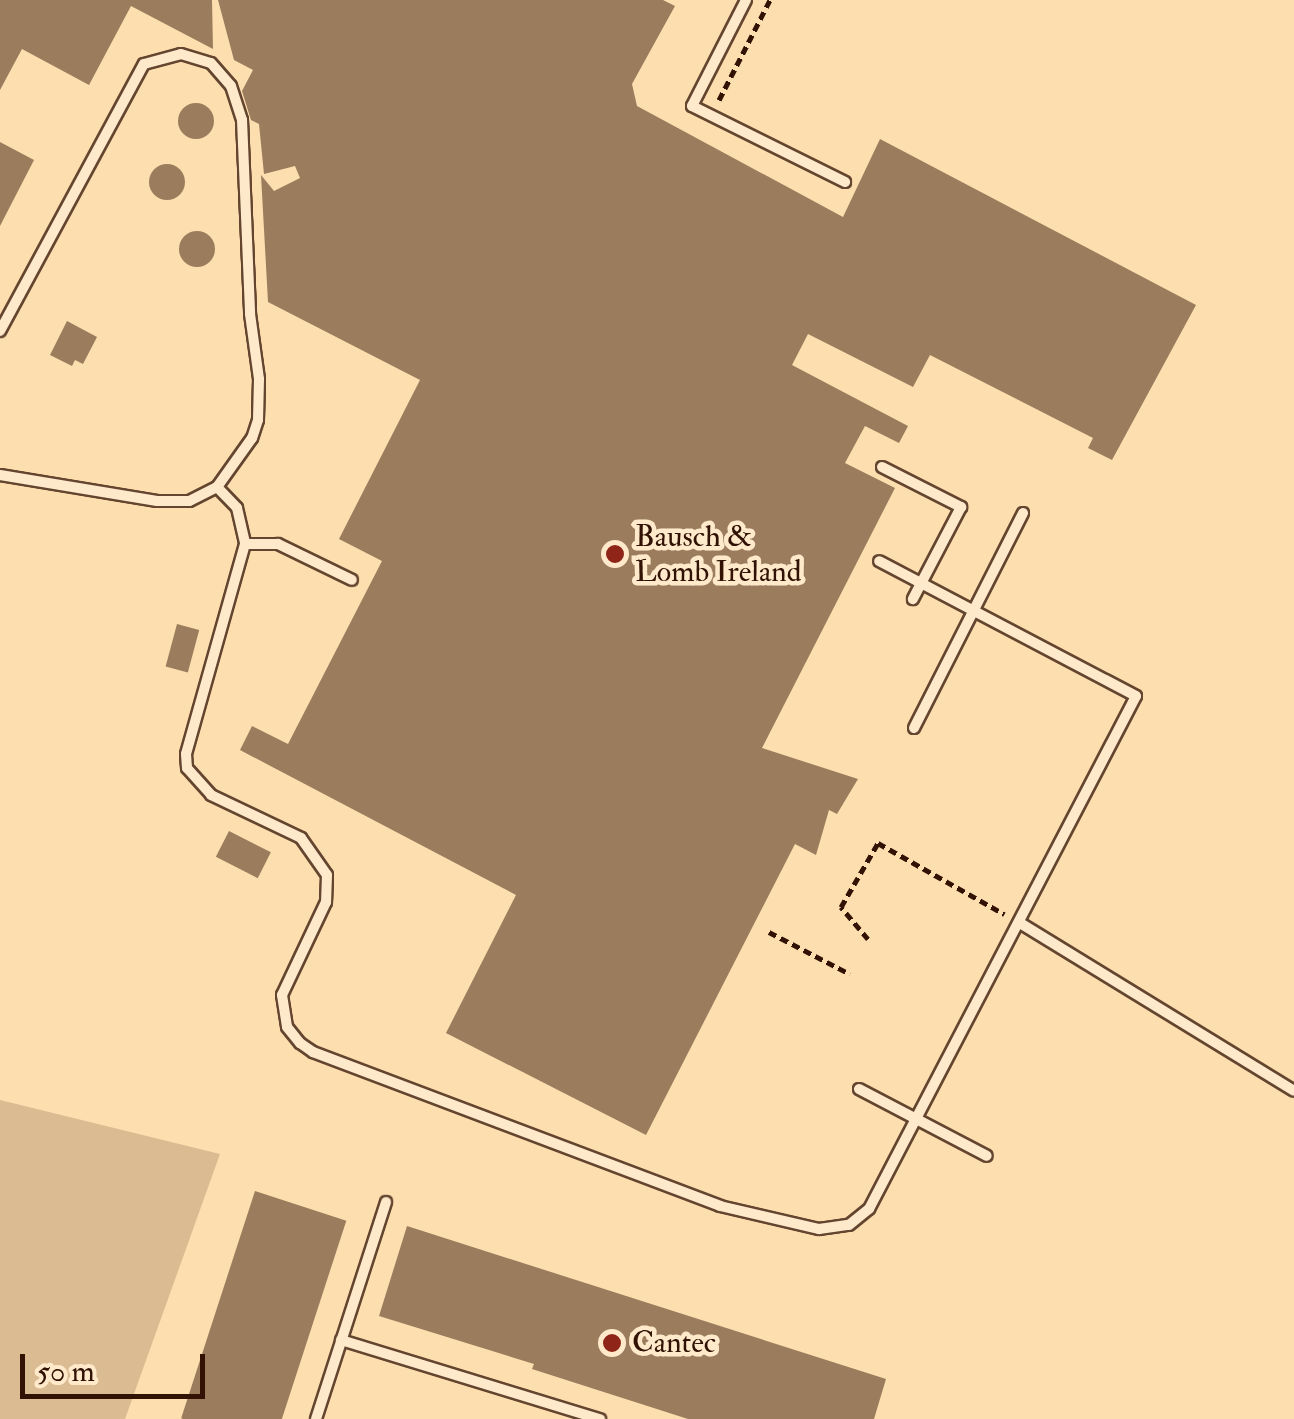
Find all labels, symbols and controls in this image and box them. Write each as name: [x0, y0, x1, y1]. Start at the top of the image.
place label: Bausch & Lomb Ireland: [635, 519, 801, 590]
marker: Bausch & Lomb Ireland: [604, 543, 626, 565]
place label: Cantec: [632, 1325, 716, 1361]
marker: Cantec: [601, 1332, 623, 1354]
scale bar: [25, 1334, 210, 1396]
text: 50 m: [37, 1353, 95, 1390]

